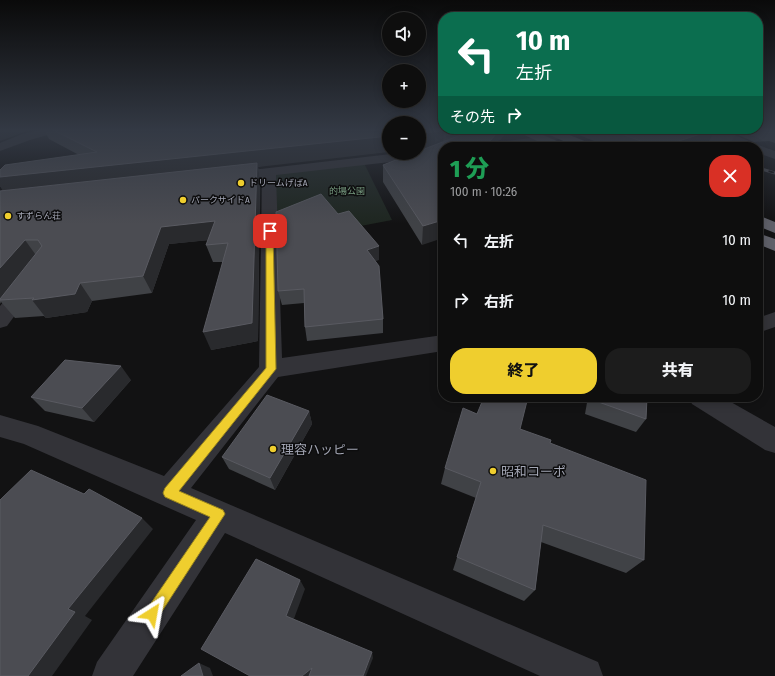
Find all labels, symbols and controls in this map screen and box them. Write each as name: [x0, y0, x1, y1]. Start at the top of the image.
map controls: [382, 12, 426, 160]
button: sound: [382, 12, 426, 56]
text: 10 m: [516, 24, 570, 57]
icon: left: [450, 28, 502, 80]
text: 左折: [516, 62, 552, 84]
button: +: [382, 64, 426, 108]
icon: right: [503, 104, 525, 126]
text: その先: [450, 108, 495, 126]
button: −: [382, 116, 426, 160]
text: 1 分: [450, 155, 489, 183]
button: close: [709, 155, 751, 197]
marker: ドリームげばA: [236, 178, 246, 188]
place label: ドリームげばA: [249, 178, 308, 188]
text: 100 m · 10:26: [450, 184, 517, 199]
park label: 的場公園: [329, 186, 365, 196]
marker: パークサイドA: [178, 195, 188, 205]
place label: パークサイドA: [191, 195, 250, 205]
marker: すずらん荘: [3, 211, 13, 221]
place label: すずらん荘: [16, 211, 61, 221]
pin: [253, 214, 287, 248]
icon: arrive: [259, 220, 281, 242]
icon: left: [450, 229, 472, 251]
text: 10 m: [722, 231, 751, 249]
text: 左折: [484, 233, 514, 251]
icon: right: [450, 289, 472, 311]
text: 10 m: [722, 291, 751, 309]
text: 右折: [484, 293, 514, 311]
button: 終了: [450, 348, 597, 394]
button: 共有: [605, 348, 751, 394]
place label: 理容ハッピー: [281, 442, 359, 457]
marker: 理容ハッピー: [268, 444, 278, 454]
place label: 昭和コーポ: [501, 464, 566, 479]
marker: 昭和コーポ: [488, 466, 498, 476]
position arrow: [131, 593, 173, 635]

